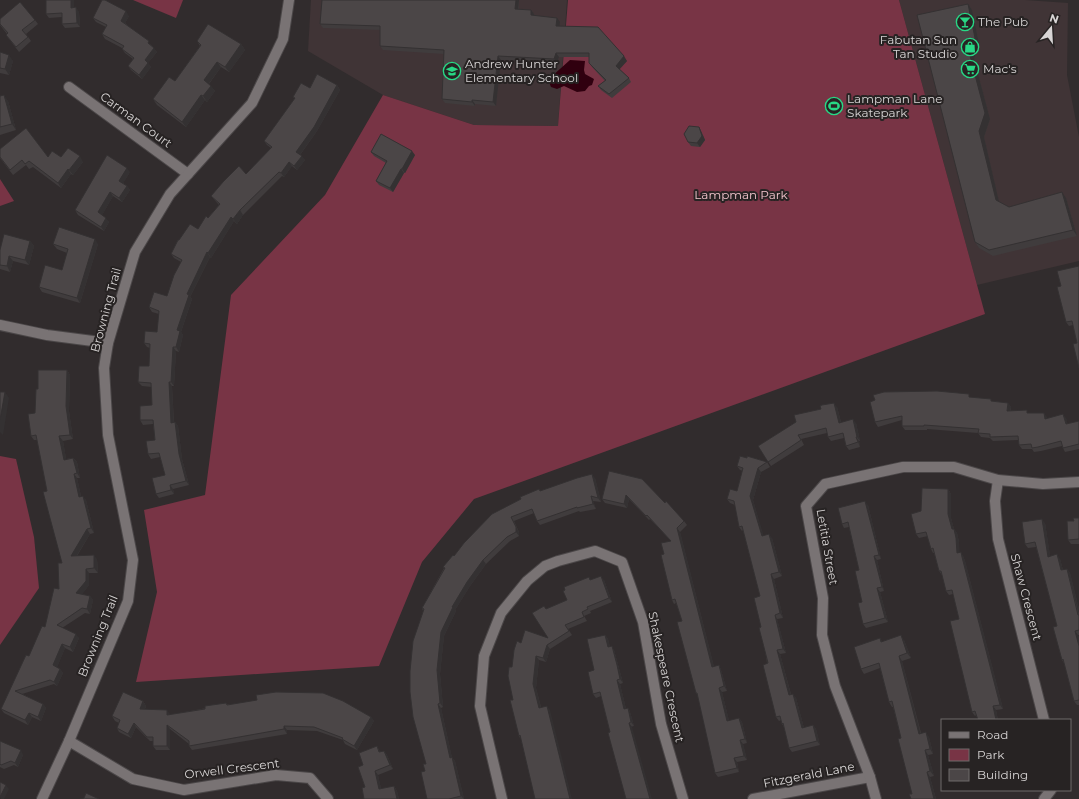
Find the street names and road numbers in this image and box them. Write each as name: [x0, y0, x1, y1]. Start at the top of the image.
street label: Carman Court: [98, 89, 175, 151]
street label: Browning Trail: [87, 266, 124, 354]
street label: Letitia Street: [813, 508, 842, 586]
street label: Shaw Crescent: [1008, 552, 1045, 642]
street label: Browning Trail: [74, 593, 121, 679]
street label: Shakespeare Crescent: [645, 610, 688, 744]
street label: Orwell Crescent: [184, 755, 280, 782]
street label: Fitzgerald Lane: [762, 758, 856, 791]

